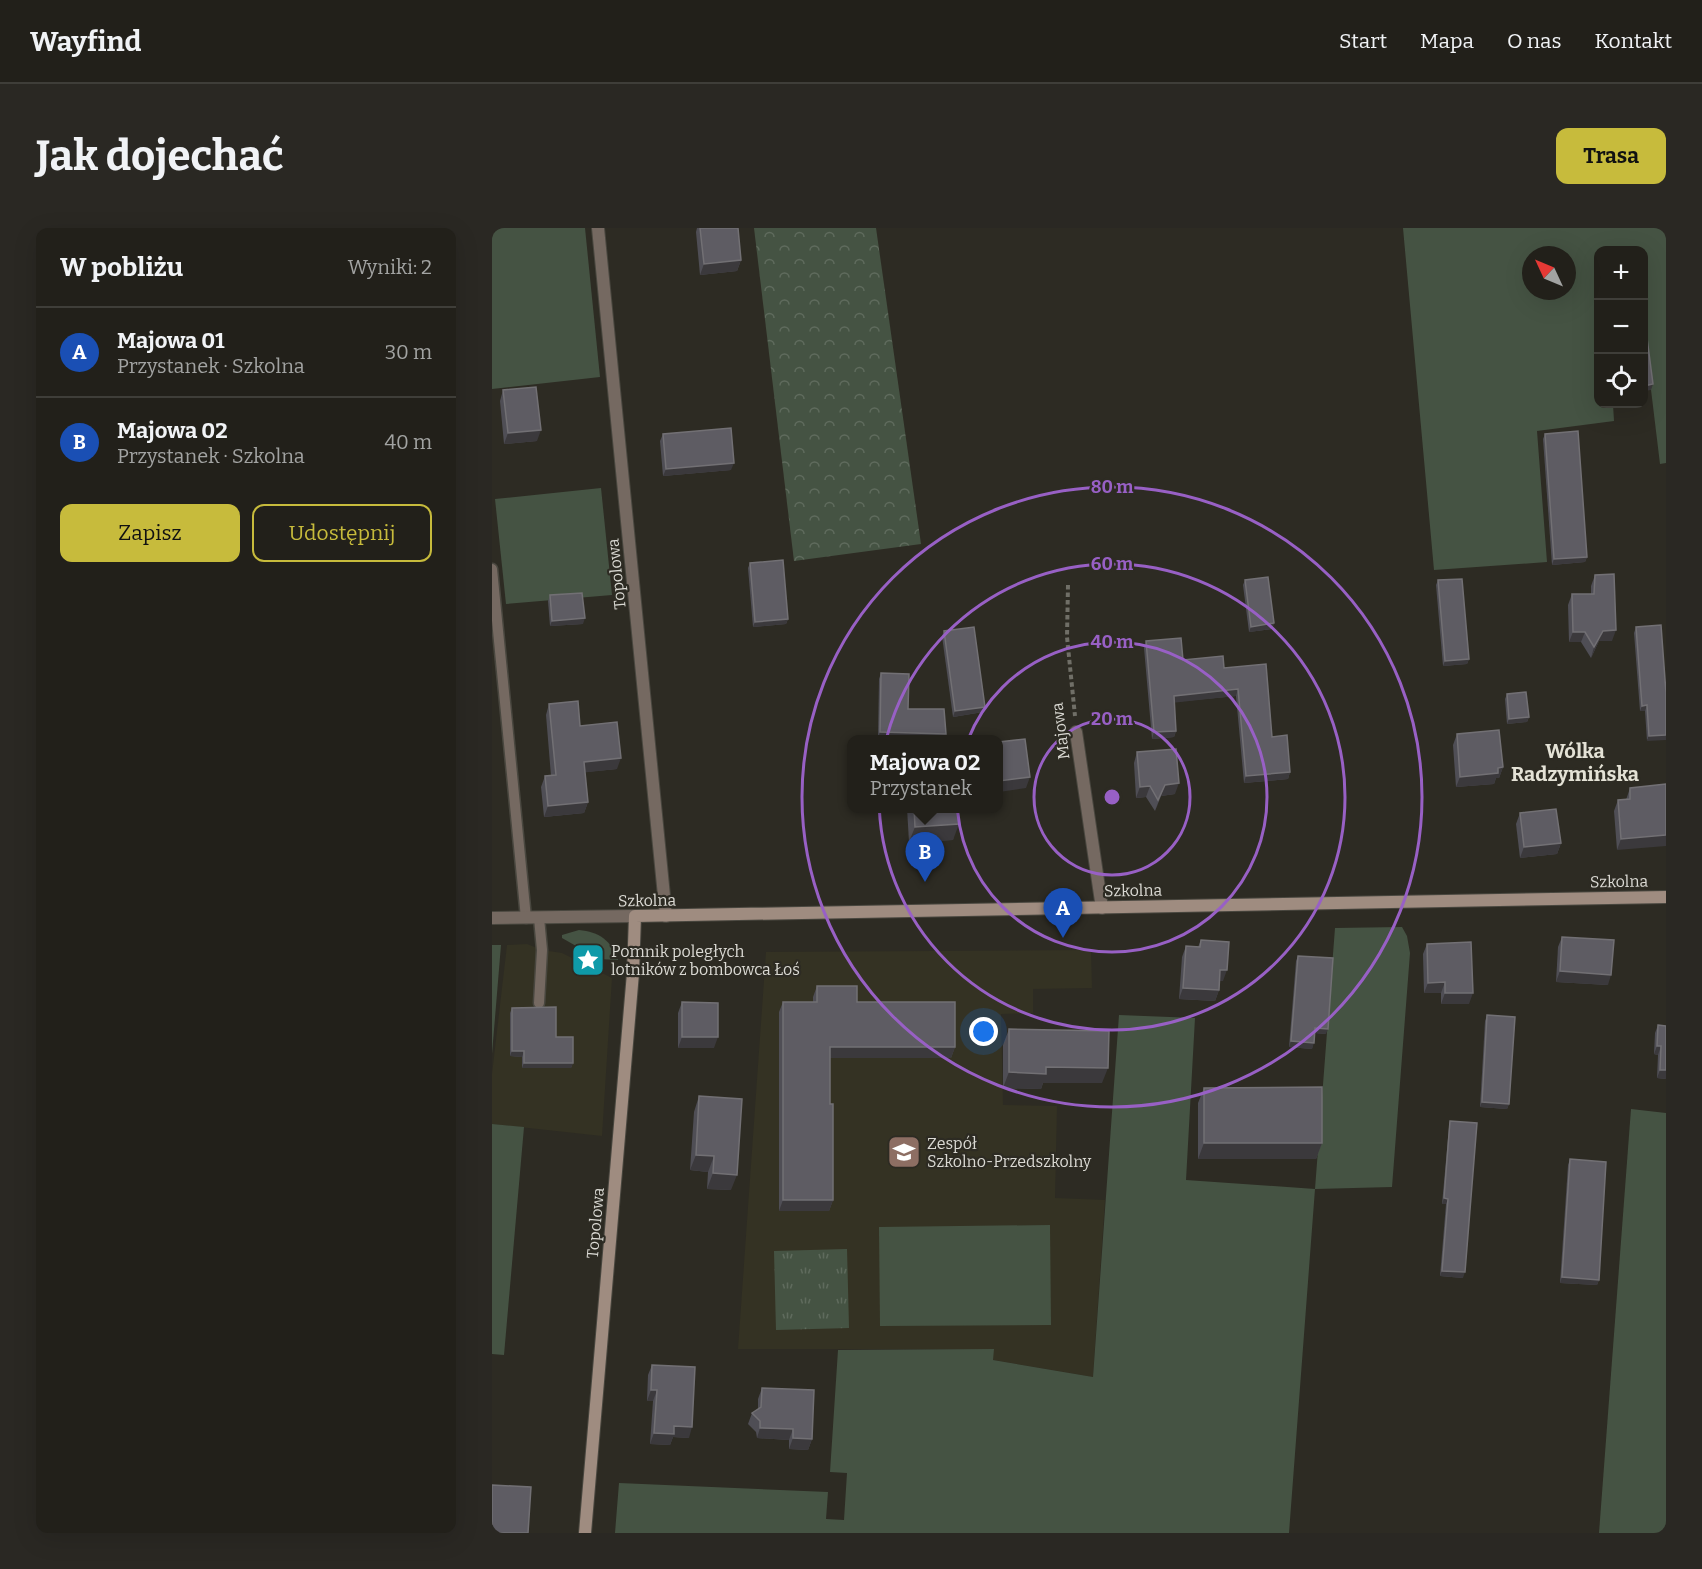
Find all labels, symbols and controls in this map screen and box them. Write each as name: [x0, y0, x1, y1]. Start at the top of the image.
text: Wayfind: [30, 25, 141, 58]
text: Start: [1339, 28, 1387, 54]
text: Mapa: [1420, 28, 1474, 54]
text: O nas: [1507, 28, 1562, 54]
text: Kontakt: [1595, 28, 1672, 54]
button: Trasa: [1556, 128, 1666, 184]
text: Jak dojechać: [36, 131, 284, 181]
north arrow: [1522, 246, 1576, 300]
map controls: [1594, 246, 1648, 408]
button: +: [1594, 246, 1648, 300]
text: W pobliżu: [60, 252, 183, 283]
text: Wyniki: 2: [348, 255, 432, 279]
button: −: [1594, 300, 1648, 354]
text: Majowa 01: [117, 327, 225, 354]
text: A: [72, 340, 87, 364]
text: 30 m: [385, 340, 432, 364]
text: Przystanek · Szkolna: [117, 354, 305, 378]
button: locate: [1594, 354, 1648, 408]
text: Majowa 02: [117, 417, 228, 444]
text: B: [73, 430, 86, 454]
text: 40 m: [384, 430, 432, 454]
text: Przystanek · Szkolna: [117, 444, 305, 468]
text: 80 m: [1091, 476, 1133, 498]
button: Zapisz: [60, 504, 240, 562]
button: Udostępnij: [252, 504, 432, 562]
street label: Topolowa: [603, 537, 630, 610]
text: 60 m: [1091, 553, 1133, 575]
text: 40 m: [1091, 631, 1133, 653]
street label: Majowa: [1048, 701, 1073, 760]
text: 20 m: [1091, 708, 1133, 730]
popup: [847, 735, 1003, 813]
district label: Wólka Radzymińska: [1511, 739, 1639, 786]
text: Majowa 02: [870, 749, 980, 776]
text: Przystanek: [870, 776, 972, 800]
centre of rings: [1102, 787, 1122, 807]
pin: B: [906, 832, 944, 882]
street label: Szkolna: [1590, 871, 1649, 892]
street label: Szkolna: [1104, 880, 1163, 901]
pin: A: [1044, 888, 1082, 938]
street label: Szkolna: [618, 890, 677, 911]
place icon: Pomnik poległych lotników z bombowca Łoś: [570, 942, 606, 978]
place label: Pomnik poległych lotników z bombowca Łoś: [611, 942, 800, 979]
your location: [969, 1017, 998, 1046]
school or university icon: Zespół Szkolno-Przedszkolny: [886, 1134, 922, 1170]
place label: Zespół Szkolno-Przedszkolny: [927, 1134, 1092, 1171]
street label: Topolowa: [583, 1186, 608, 1259]

